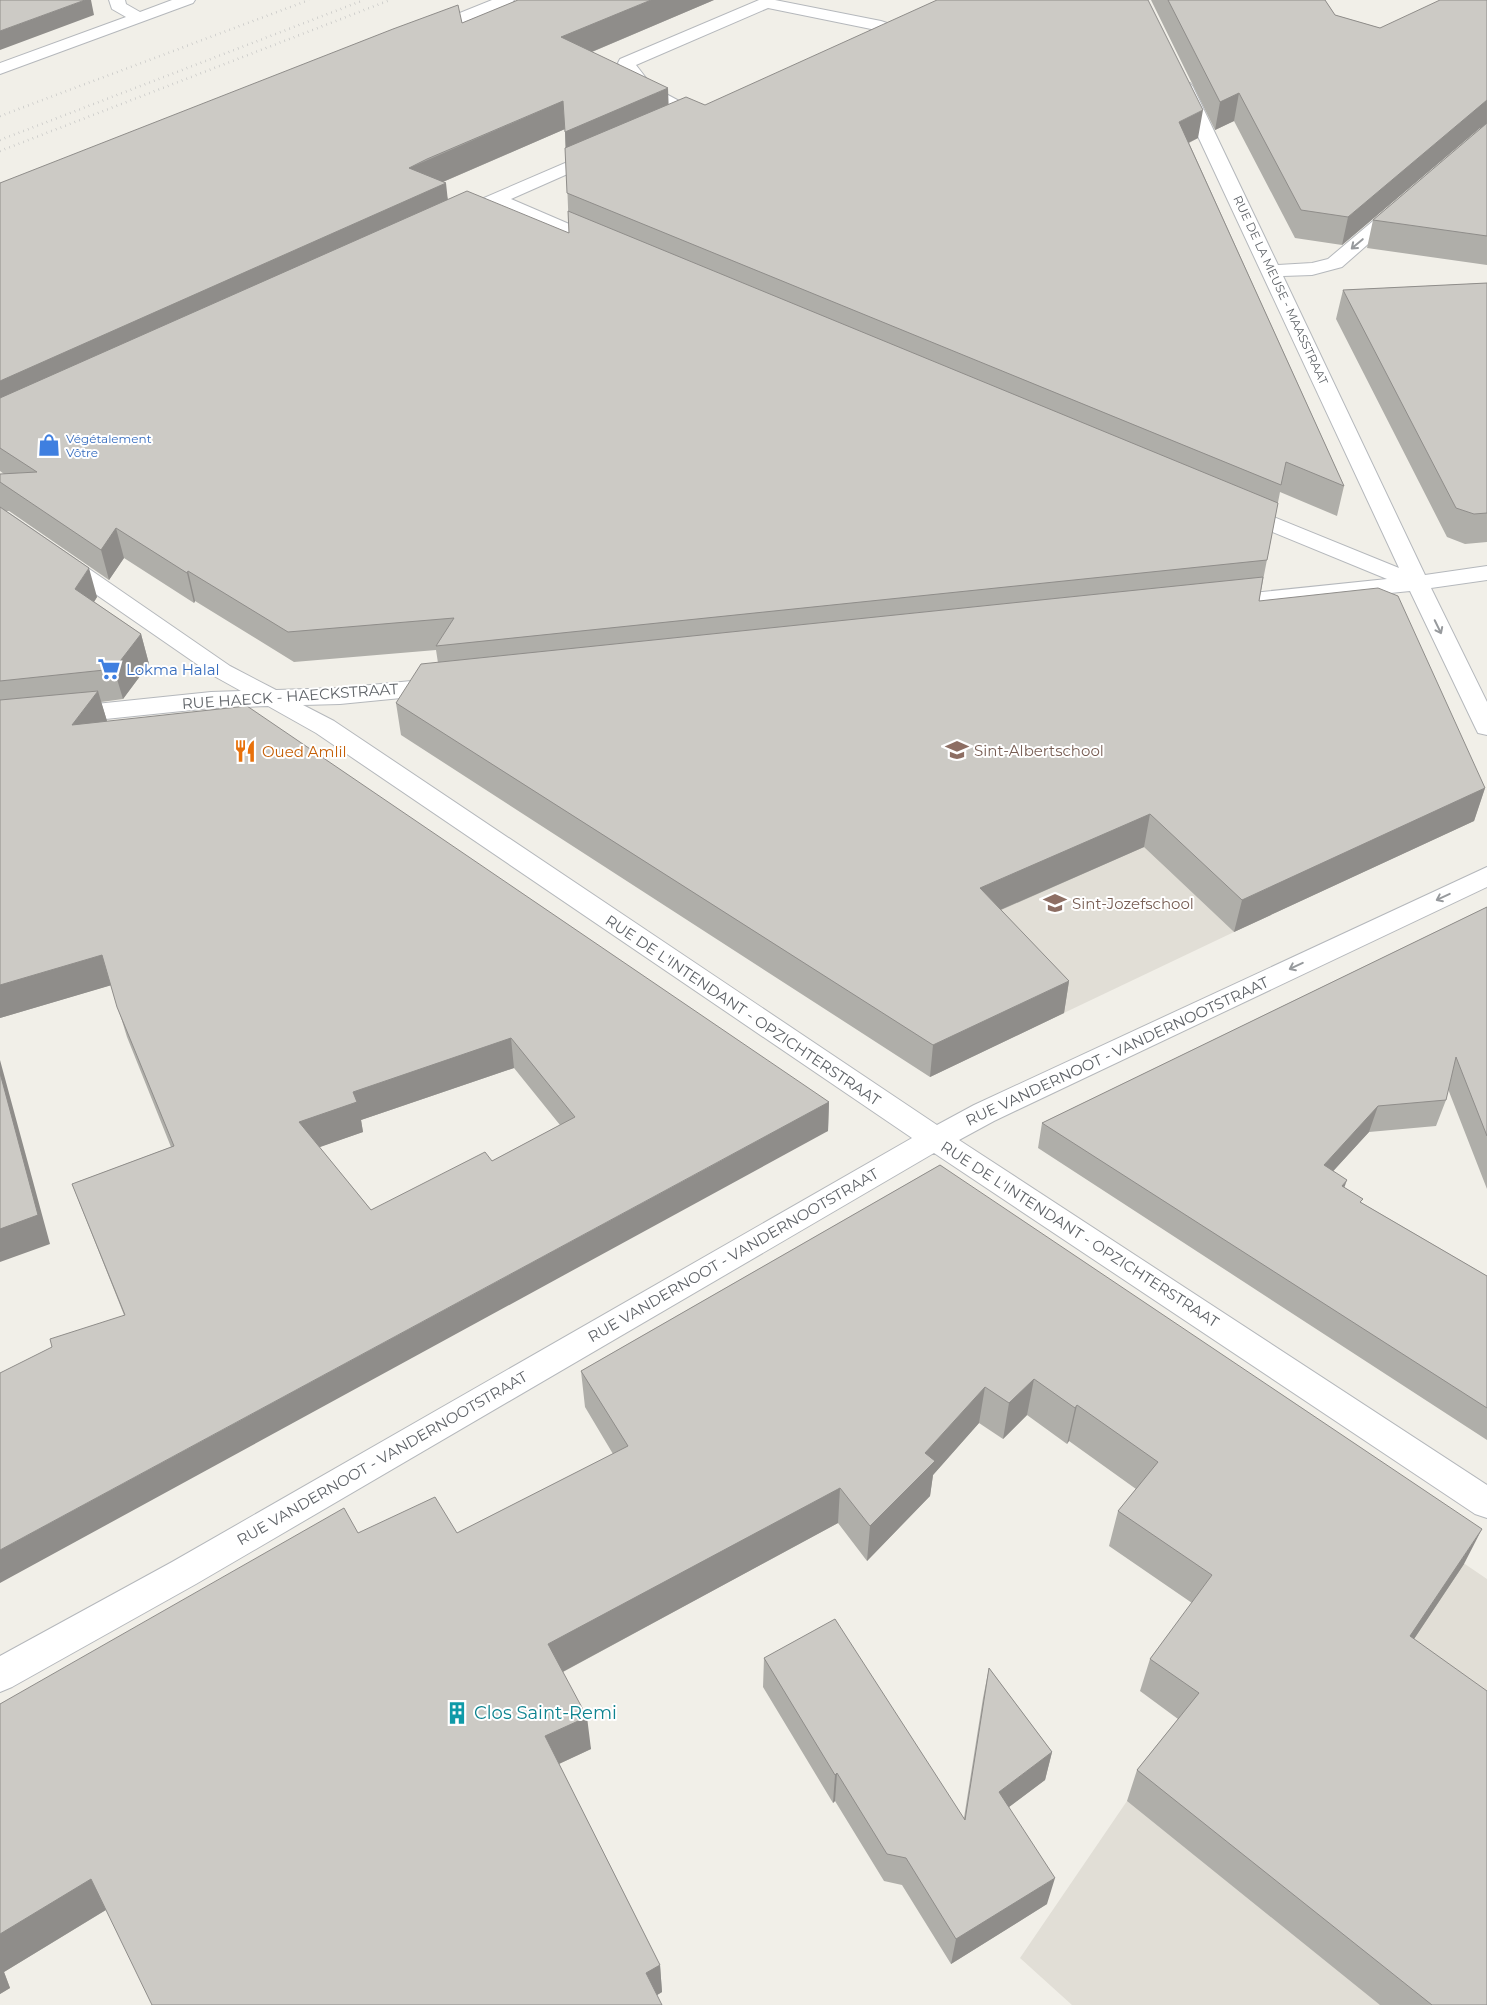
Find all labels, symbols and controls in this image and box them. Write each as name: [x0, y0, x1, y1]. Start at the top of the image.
street label: RUE DE LA MEUSE - MAASSTRAAT: [1230, 193, 1332, 387]
one-way arrow: [1351, 238, 1364, 249]
place label: Végétalement Vôtre: [66, 431, 152, 460]
shop icon: Végétalement Vôtre: [36, 432, 62, 458]
one-way arrow: [1433, 619, 1443, 634]
supermarket icon: Lokma Halal: [96, 656, 122, 682]
place label: Lokma Halal: [126, 660, 220, 679]
street label: RUE HAECK - HAECKSTRAAT: [181, 679, 399, 713]
school or university icon: Sint-Albertschool: [944, 737, 970, 763]
restaurant icon: Oued Amlil: [232, 738, 258, 764]
place label: Sint-Albertschool: [974, 741, 1104, 760]
place label: Oued Amlil: [262, 742, 347, 761]
school or university icon: Sint-Jozefschool: [1042, 890, 1068, 916]
one-way arrow: [1436, 893, 1451, 902]
place label: Sint-Jozefschool: [1072, 894, 1194, 913]
street label: RUE DE L'INTENDANT - OPZICHTERSTRAAT: [602, 910, 885, 1110]
one-way arrow: [1289, 962, 1304, 971]
street label: RUE VANDERNOOT - VANDERNOOTSTRAAT: [962, 972, 1272, 1130]
street label: RUE DE L'INTENDANT - OPZICHTERSTRAAT: [937, 1137, 1223, 1331]
street label: RUE VANDERNOOT - VANDERNOOTSTRAAT: [584, 1164, 882, 1346]
street label: RUE VANDERNOOT - VANDERNOOTSTRAAT: [233, 1367, 531, 1549]
building icon: Clos Saint-Remi: [444, 1700, 470, 1726]
place label: Clos Saint-Remi: [474, 1702, 617, 1724]

